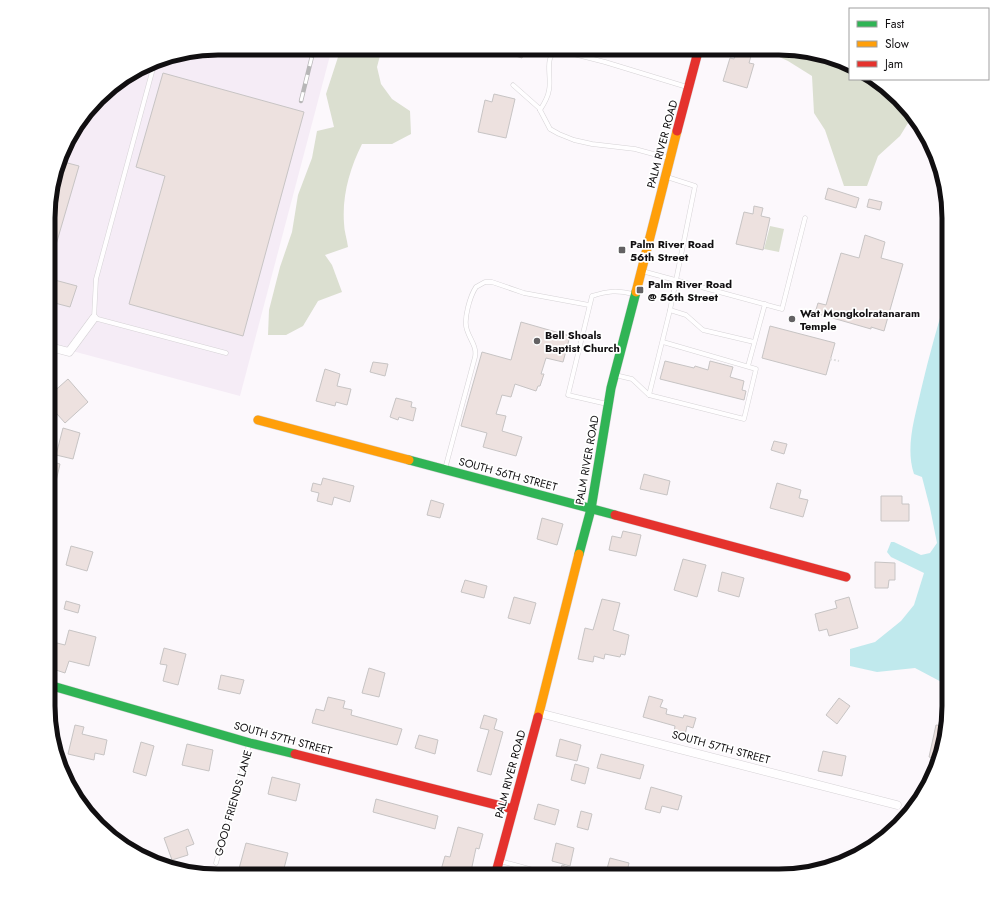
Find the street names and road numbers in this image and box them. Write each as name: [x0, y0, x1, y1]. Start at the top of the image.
street label: PALM RIVER ROAD: [643, 98, 682, 190]
street label: PALM RIVER ROAD: [571, 414, 603, 506]
street label: SOUTH 56TH STREET: [457, 453, 559, 495]
street label: SOUTH 57TH STREET: [232, 717, 334, 759]
street label: SOUTH 57TH STREET: [670, 726, 772, 768]
street label: PALM RIVER ROAD: [491, 728, 530, 820]
street label: GOOD FRIENDS LANE: [210, 748, 256, 858]

